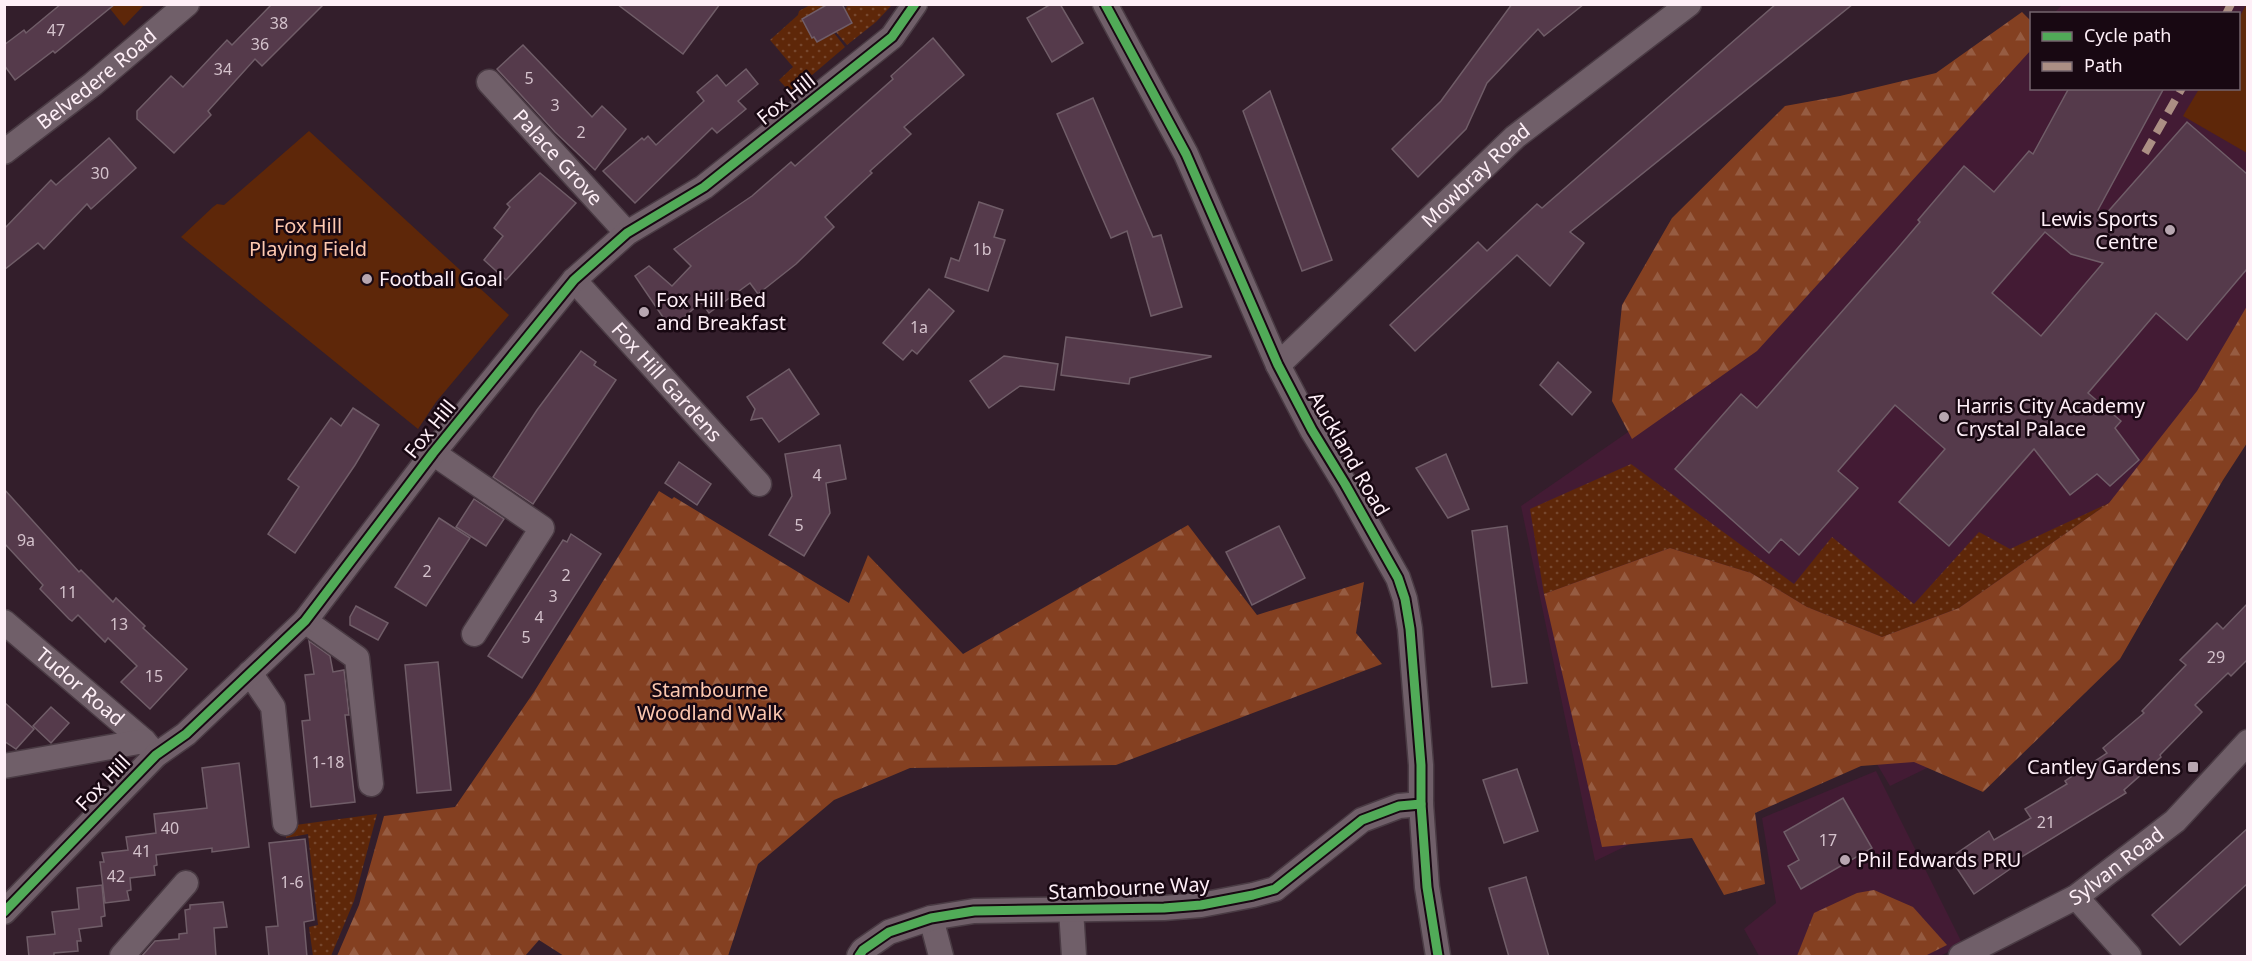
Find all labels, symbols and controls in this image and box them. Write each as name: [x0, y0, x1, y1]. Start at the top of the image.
house number: 38: [270, 12, 288, 34]
legend: [2030, 12, 2240, 90]
house number: 47: [47, 19, 65, 41]
street label: Belvedere Road: [31, 22, 162, 135]
text: Cycle path: [2084, 23, 2171, 47]
house number: 36: [251, 33, 269, 55]
text: Path: [2084, 53, 2123, 77]
house number: 34: [214, 58, 232, 80]
house number: 5: [524, 67, 534, 89]
street label: Fox Hill: [751, 67, 821, 131]
house number: 3: [550, 94, 560, 116]
street label: Palace Grove: [507, 103, 609, 211]
street label: Mowbray Road: [1415, 117, 1535, 233]
house number: 2: [576, 121, 586, 143]
house number: 30: [91, 162, 109, 184]
place label: Lewis Sports Centre: [2041, 205, 2158, 255]
park label: Fox Hill Playing Field: [249, 212, 367, 262]
marker: Lewis Sports Centre: [2163, 223, 2177, 237]
house number: 1b: [973, 238, 992, 260]
place label: Football Goal: [379, 265, 503, 292]
marker: Football Goal: [360, 272, 374, 286]
place label: Fox Hill Bed and Breakfast: [656, 286, 786, 336]
marker: Fox Hill Bed and Breakfast: [637, 305, 651, 319]
street label: Fox Hill Gardens: [606, 316, 728, 448]
house number: 1a: [910, 316, 928, 338]
street label: Auckland Road: [1303, 386, 1396, 521]
place label: Harris City Academy Crystal Palace: [1956, 392, 2146, 442]
street label: Fox Hill: [398, 394, 462, 464]
marker: Harris City Academy Crystal Palace: [1937, 410, 1951, 424]
house number: 4: [812, 464, 822, 486]
house number: 5: [794, 514, 804, 536]
house number: 9a: [17, 529, 35, 551]
house number: 2: [422, 560, 432, 582]
house number: 2: [561, 564, 571, 586]
house number: 11: [59, 581, 77, 603]
house number: 3: [548, 585, 558, 607]
house number: 4: [534, 606, 544, 628]
house number: 13: [110, 613, 128, 635]
house number: 5: [521, 626, 531, 648]
street label: Tudor Road: [30, 641, 131, 732]
house number: 29: [2207, 646, 2225, 668]
house number: 15: [145, 665, 163, 687]
park label: Stambourne Woodland Walk: [637, 676, 783, 726]
street label: Fox Hill: [69, 749, 136, 817]
house number: 1-18: [312, 751, 344, 773]
place label: Cantley Gardens: [2027, 753, 2181, 780]
marker: Cantley Gardens: [2186, 760, 2200, 774]
house number: 21: [2037, 811, 2055, 833]
house number: 40: [161, 817, 179, 839]
street label: Sylvan Road: [2064, 820, 2169, 911]
house number: 17: [1819, 829, 1837, 851]
house number: 41: [133, 840, 151, 862]
place label: Phil Edwards PRU: [1857, 846, 2021, 873]
marker: Phil Edwards PRU: [1838, 853, 1852, 867]
house number: 42: [107, 865, 125, 887]
street label: Stambourne Way: [1048, 870, 1211, 905]
house number: 1-6: [280, 871, 304, 893]

